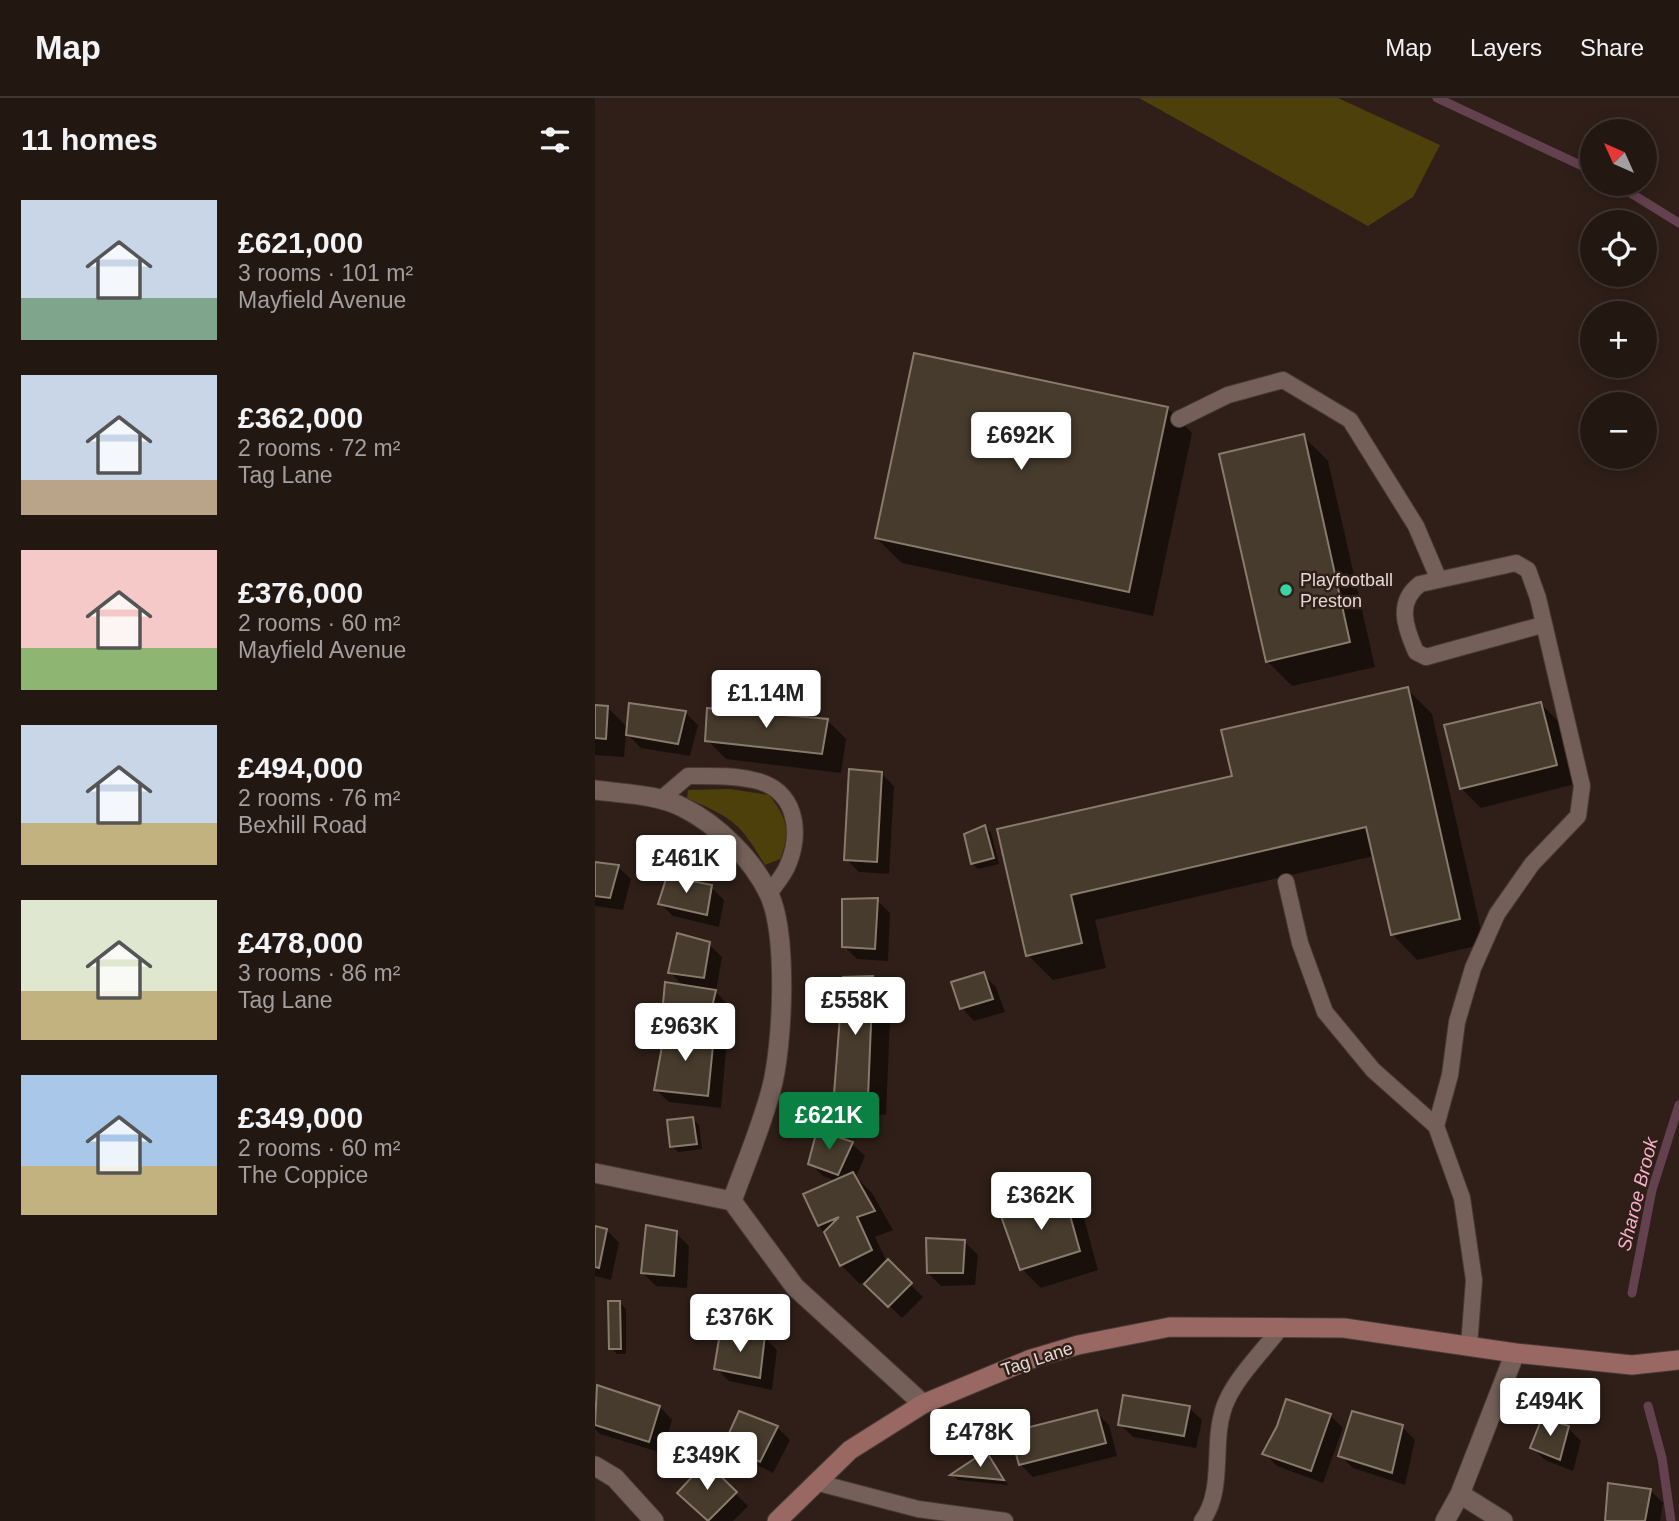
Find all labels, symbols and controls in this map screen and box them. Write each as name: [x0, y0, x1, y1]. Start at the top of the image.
text: Map: [35, 29, 101, 66]
text: Map: [1385, 34, 1432, 61]
text: Layers: [1470, 34, 1542, 61]
text: Share: [1580, 34, 1644, 61]
north arrow: [1580, 119, 1657, 196]
map controls: [1580, 119, 1657, 469]
icon: filters: [536, 121, 574, 159]
text: 11 homes: [21, 123, 158, 156]
button: locate: [1580, 210, 1657, 287]
text: £621,000: [238, 226, 363, 259]
icon: home: [77, 228, 161, 312]
text: 3 rooms · 101 m²: [238, 260, 413, 286]
text: Mayfield Avenue: [238, 287, 406, 313]
button: +: [1580, 301, 1657, 378]
button: −: [1580, 392, 1657, 469]
text: £362,000: [238, 401, 363, 434]
icon: home: [77, 403, 161, 487]
pin: £692K: [972, 412, 1070, 472]
text: £692K: [987, 422, 1055, 448]
text: 2 rooms · 72 m²: [238, 435, 400, 461]
text: Tag Lane: [238, 462, 333, 488]
place label: Playfootball Preston: [1300, 570, 1393, 611]
text: £376,000: [238, 576, 363, 609]
icon: home: [77, 578, 161, 662]
marker: Playfootball Preston: [1278, 582, 1294, 598]
text: 2 rooms · 60 m²: [238, 610, 400, 636]
text: Mayfield Avenue: [238, 637, 406, 663]
pin: £1.14M: [709, 670, 823, 730]
text: £1.14M: [728, 680, 804, 706]
text: £494,000: [238, 751, 363, 784]
icon: home: [77, 753, 161, 837]
text: 2 rooms · 76 m²: [238, 785, 400, 811]
text: Bexhill Road: [238, 812, 367, 838]
pin: £461K: [637, 836, 735, 895]
text: £461K: [652, 845, 720, 871]
text: £478,000: [238, 926, 363, 959]
icon: home: [77, 928, 161, 1012]
text: 3 rooms · 86 m²: [238, 960, 400, 986]
pin: £558K: [806, 978, 904, 1037]
text: Tag Lane: [238, 987, 333, 1013]
text: £558K: [821, 987, 889, 1013]
pin: £963K: [636, 1004, 734, 1063]
text: £963K: [651, 1013, 719, 1039]
pin: £621K: [780, 1093, 878, 1152]
text: £349,000: [238, 1101, 363, 1134]
text: £621K: [795, 1102, 863, 1128]
icon: home: [77, 1103, 161, 1187]
water label: Sharoe Brook: [1613, 1134, 1662, 1253]
text: 2 rooms · 60 m²: [238, 1135, 400, 1161]
text: The Coppice: [238, 1162, 368, 1188]
pin: £362K: [992, 1172, 1090, 1232]
text: £362K: [1007, 1182, 1075, 1208]
pin: £376K: [691, 1294, 789, 1354]
text: £376K: [706, 1304, 774, 1330]
street label: Tag Lane: [999, 1338, 1075, 1380]
pin: £494K: [1501, 1378, 1599, 1438]
text: £494K: [1516, 1388, 1584, 1414]
pin: £478K: [931, 1410, 1029, 1469]
text: £478K: [946, 1419, 1014, 1445]
pin: £349K: [658, 1432, 756, 1492]
text: £349K: [673, 1442, 741, 1468]

